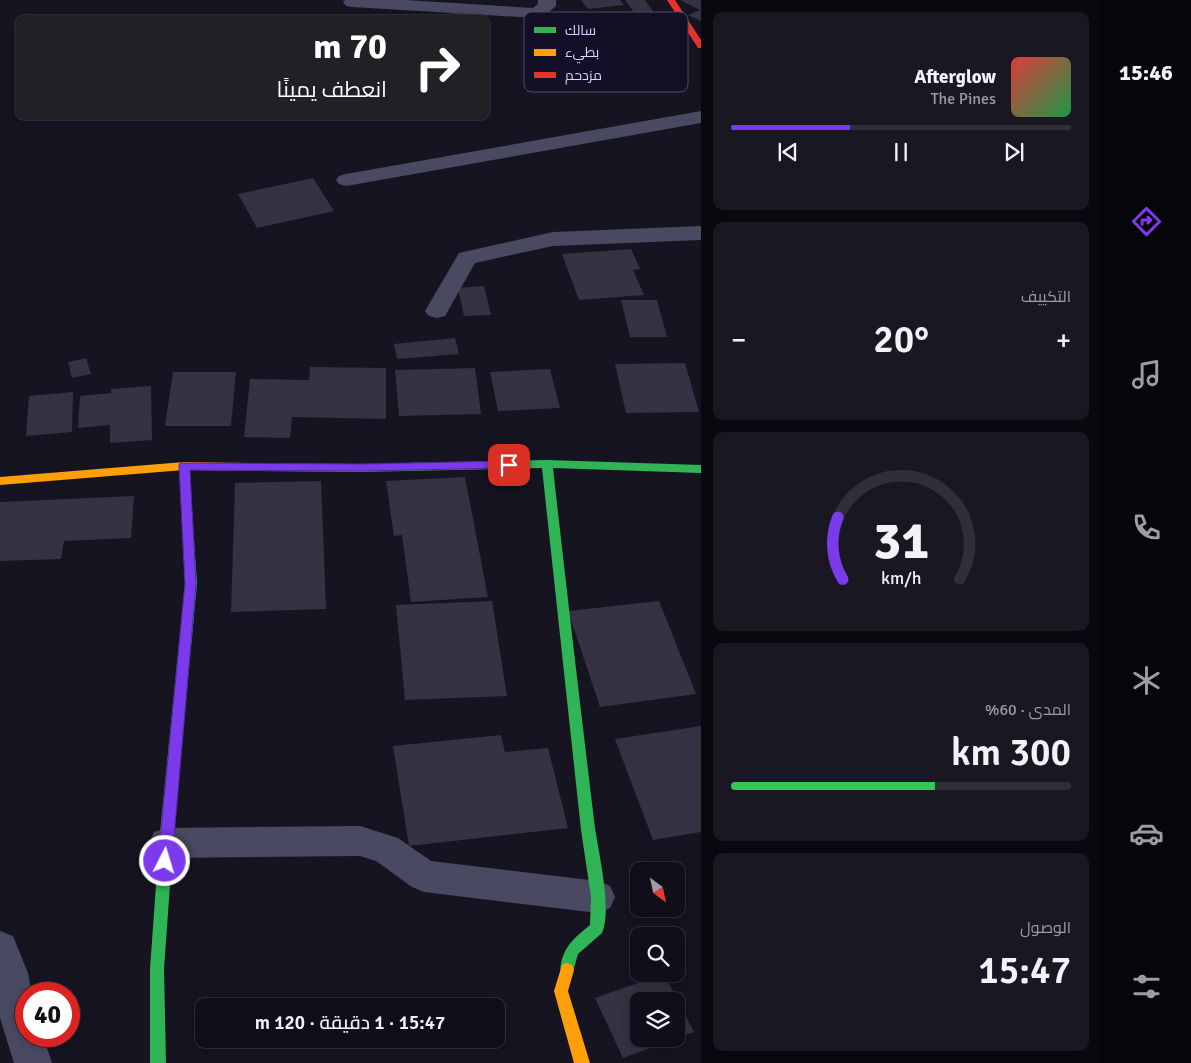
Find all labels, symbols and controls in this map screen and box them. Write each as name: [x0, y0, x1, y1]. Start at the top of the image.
legend: [524, 12, 688, 92]
text: سالك: [565, 22, 596, 39]
text: 70 m: [313, 25, 387, 68]
icon: right: [405, 35, 470, 100]
text: بطيء: [565, 44, 599, 64]
text: 15:46: [1119, 59, 1173, 86]
text: Afterglow: [914, 65, 996, 89]
text: مزدحم: [565, 67, 602, 85]
text: انعطف يمينًا: [277, 76, 387, 103]
text: The Pines: [931, 89, 996, 109]
icon: previous: [774, 138, 802, 166]
icon: pause: [887, 138, 915, 166]
icon: next: [1000, 138, 1028, 166]
icon: directions: [1129, 204, 1164, 239]
text: التكييف: [1021, 287, 1071, 307]
text: 20°: [873, 316, 929, 363]
text: −: [731, 323, 746, 357]
text: +: [1056, 323, 1071, 357]
icon: music: [1129, 357, 1164, 392]
pin: [488, 444, 530, 486]
icon: arrive: [495, 451, 523, 479]
text: 31: [873, 509, 929, 573]
icon: phone: [1129, 510, 1164, 545]
text: km/h: [881, 567, 921, 589]
icon: climate: [1129, 663, 1164, 698]
text: المدى · 60%: [985, 700, 1071, 720]
text: 300 km: [951, 729, 1071, 776]
icon: car: [1129, 816, 1164, 851]
position arrow: [138, 834, 190, 886]
north arrow: [630, 862, 685, 918]
map controls: [630, 862, 685, 1047]
text: الوصول: [1020, 918, 1071, 938]
button: search: [630, 927, 685, 982]
text: 15:47: [978, 947, 1071, 994]
icon: filters: [1129, 969, 1164, 1004]
speed limit sign: 40: [15, 982, 80, 1047]
button: layers: [630, 992, 685, 1047]
text: 15:47 · 1 دقيقة · 120 m: [255, 1011, 445, 1035]

